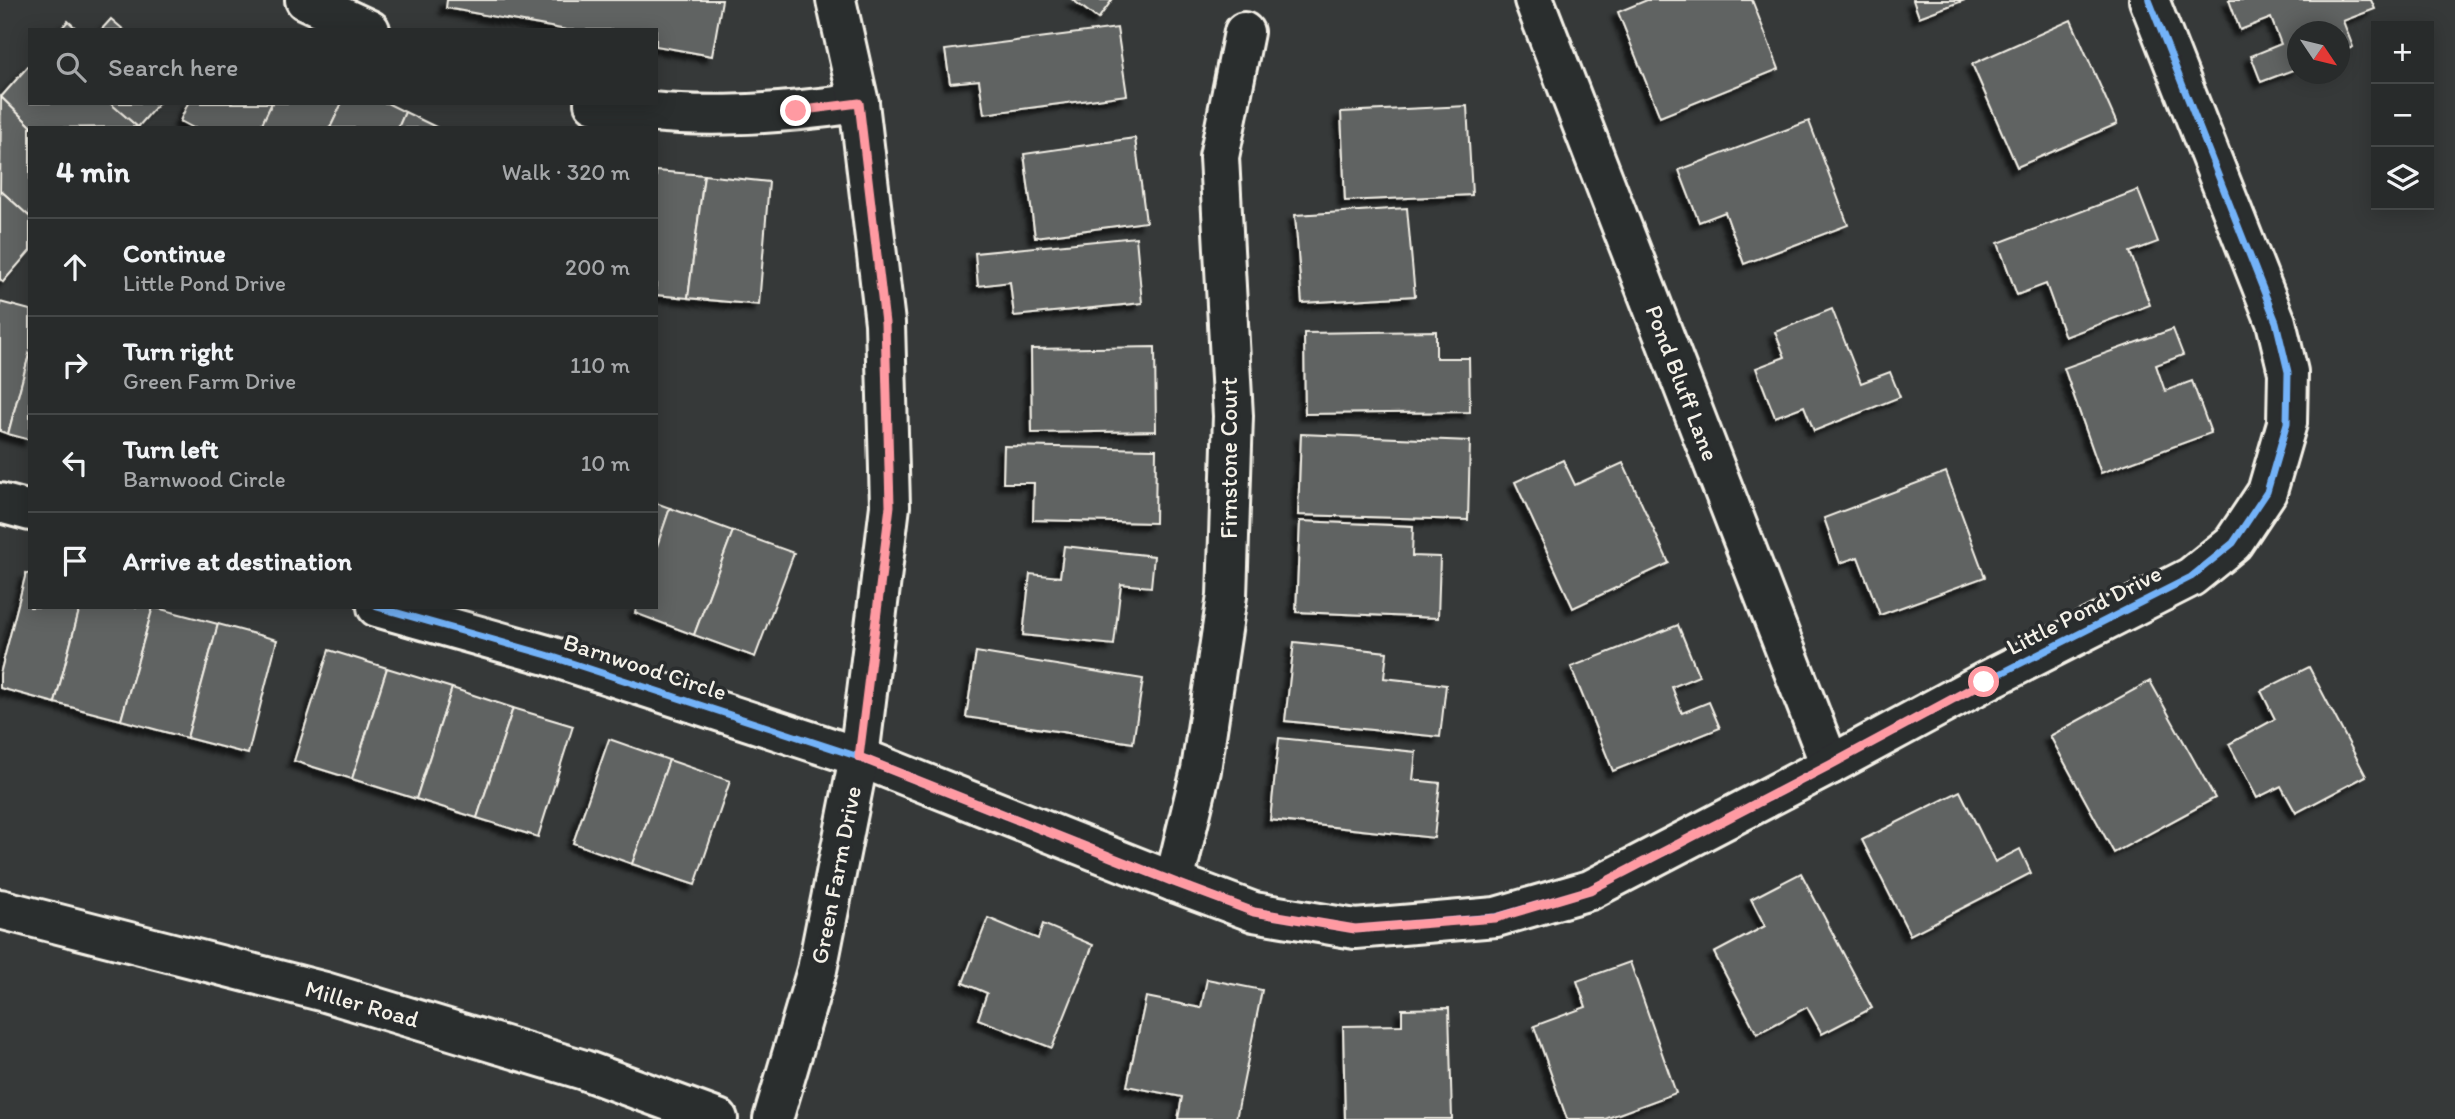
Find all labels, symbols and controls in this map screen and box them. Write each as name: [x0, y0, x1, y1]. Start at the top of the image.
north arrow: [2287, 21, 2350, 84]
map controls: [2371, 21, 2434, 210]
button: +: [2371, 21, 2434, 84]
search box: [28, 28, 658, 105]
icon: search: [52, 48, 90, 86]
text: Search here: [108, 51, 238, 83]
button: −: [2371, 84, 2434, 147]
route end: [780, 95, 811, 126]
button: layers: [2371, 147, 2434, 210]
text: 4 min: [56, 153, 130, 190]
text: Walk · 320 m: [502, 158, 630, 186]
text: Continue: [123, 237, 226, 269]
icon: ahead: [56, 248, 94, 286]
text: 200 m: [565, 253, 630, 281]
text: Little Pond Drive: [123, 269, 286, 297]
street label: Pond Bluff Lane: [1639, 301, 1725, 465]
text: Turn right: [123, 335, 234, 367]
icon: right: [56, 346, 94, 384]
text: 110 m: [570, 351, 630, 379]
text: Green Farm Drive: [123, 367, 296, 395]
street label: Firnstone Court: [1214, 377, 1243, 539]
text: Turn left: [123, 433, 219, 465]
icon: left: [56, 444, 94, 482]
text: 10 m: [581, 449, 630, 477]
text: Barnwood Circle: [123, 465, 286, 493]
icon: arrive: [56, 542, 94, 580]
text: Arrive at destination: [123, 545, 352, 577]
street label: Little Pond Drive: [2001, 558, 2166, 661]
street label: Barnwood Circle: [560, 627, 730, 707]
route start: [1968, 666, 1999, 697]
street label: Green Farm Drive: [804, 783, 867, 966]
street label: Miller Road: [302, 973, 423, 1034]

